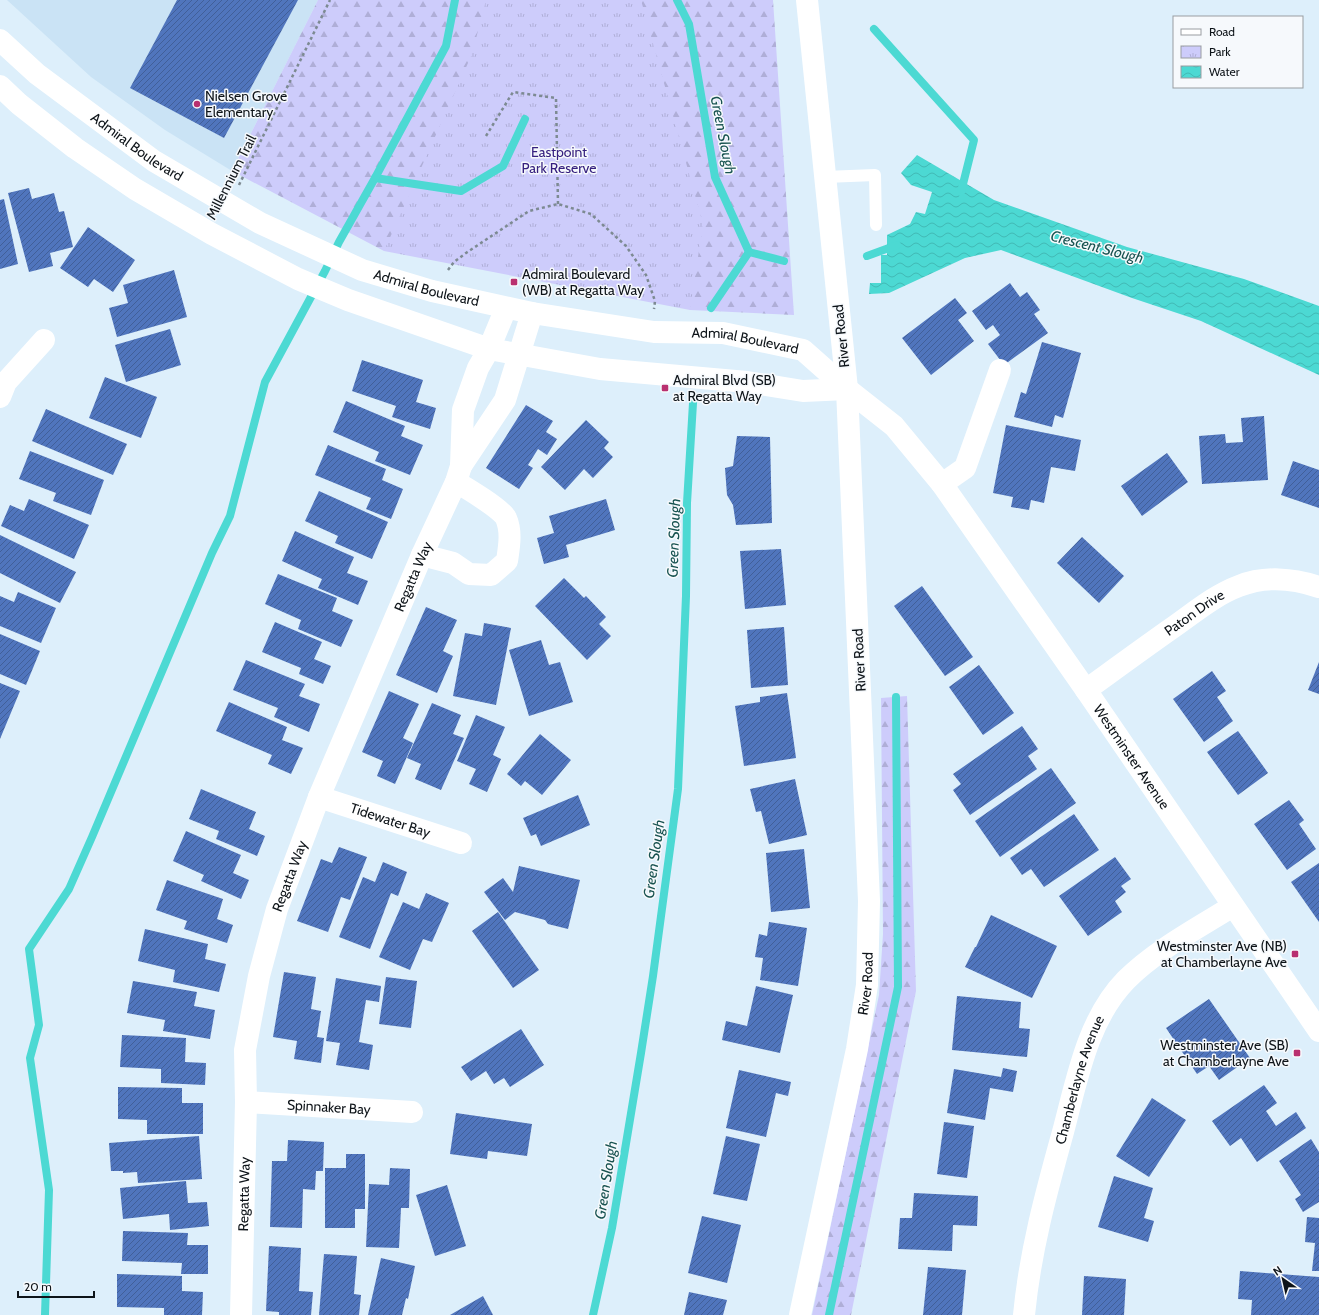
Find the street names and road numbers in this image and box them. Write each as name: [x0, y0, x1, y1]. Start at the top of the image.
street label: Admiral Boulevard: [87, 108, 186, 185]
street label: Millennium Trail: [202, 131, 260, 222]
street label: Admiral Boulevard: [372, 265, 481, 310]
street label: River Road: [829, 304, 853, 368]
street label: Admiral Boulevard: [692, 324, 800, 358]
street label: Regatta Way: [390, 539, 436, 614]
street label: Paton Drive: [1161, 586, 1227, 640]
street label: River Road: [848, 628, 870, 692]
street label: Westminster Avenue: [1089, 701, 1174, 813]
street label: Tidewater Bay: [348, 799, 433, 842]
street label: Regatta Way: [268, 838, 311, 914]
street label: River Road: [853, 952, 877, 1016]
street label: Chamberlayne Avenue: [1051, 1012, 1108, 1146]
street label: Spinnaker Bay: [286, 1095, 371, 1118]
street label: Regatta Way: [234, 1157, 254, 1231]

